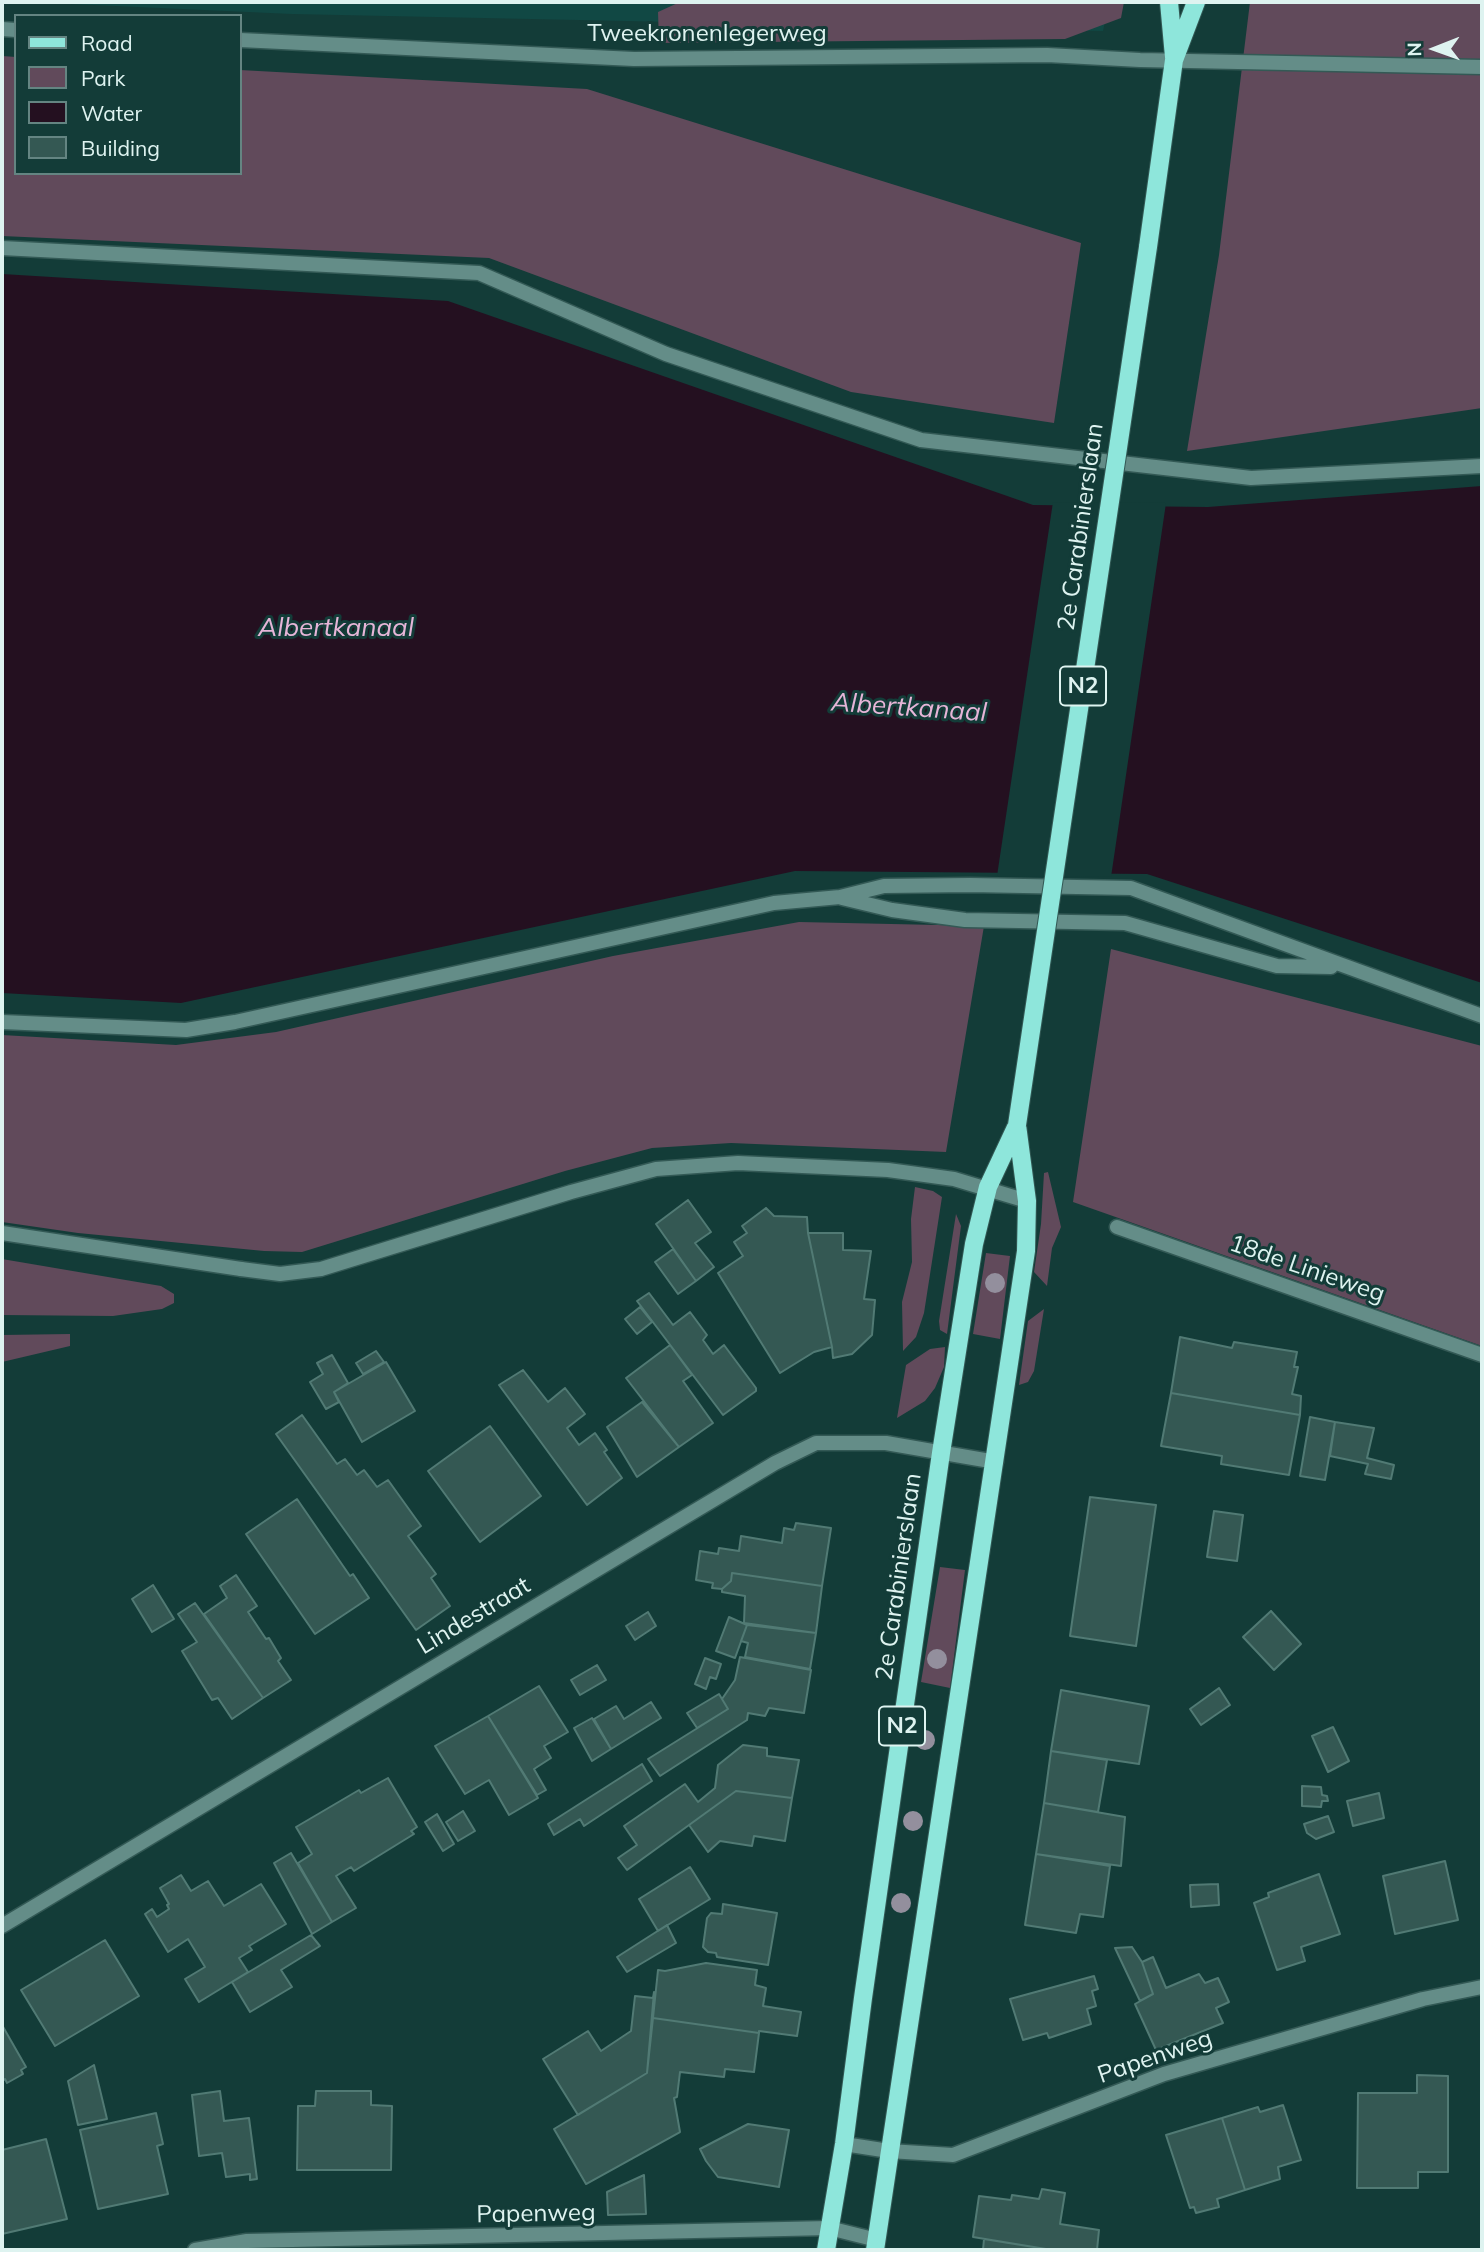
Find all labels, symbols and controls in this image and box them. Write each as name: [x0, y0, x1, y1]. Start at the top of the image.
legend: [14, 14, 242, 175]
north arrow: [1400, 14, 1470, 84]
street label: Tweekronenlegerweg: [587, 20, 827, 48]
text: Road: [81, 30, 132, 56]
text: N: [1402, 42, 1426, 57]
text: Park: [81, 65, 125, 91]
text: Water: [81, 100, 142, 126]
text: Building: [81, 135, 160, 161]
street label: 2e Carabinierslaan: [1052, 421, 1110, 633]
water label: Albertkanaal: [258, 612, 414, 644]
road number: N2: [1060, 666, 1106, 706]
water label: Albertkanaal: [830, 687, 988, 729]
street label: 18de Linieweg: [1226, 1229, 1388, 1309]
street label: 2e Carabinierslaan: [870, 1471, 928, 1683]
street label: Lindestraat: [412, 1571, 536, 1661]
road number: N2: [879, 1707, 925, 1746]
street label: Papenweg: [1094, 2024, 1216, 2090]
street label: Papenweg: [476, 2199, 596, 2229]

